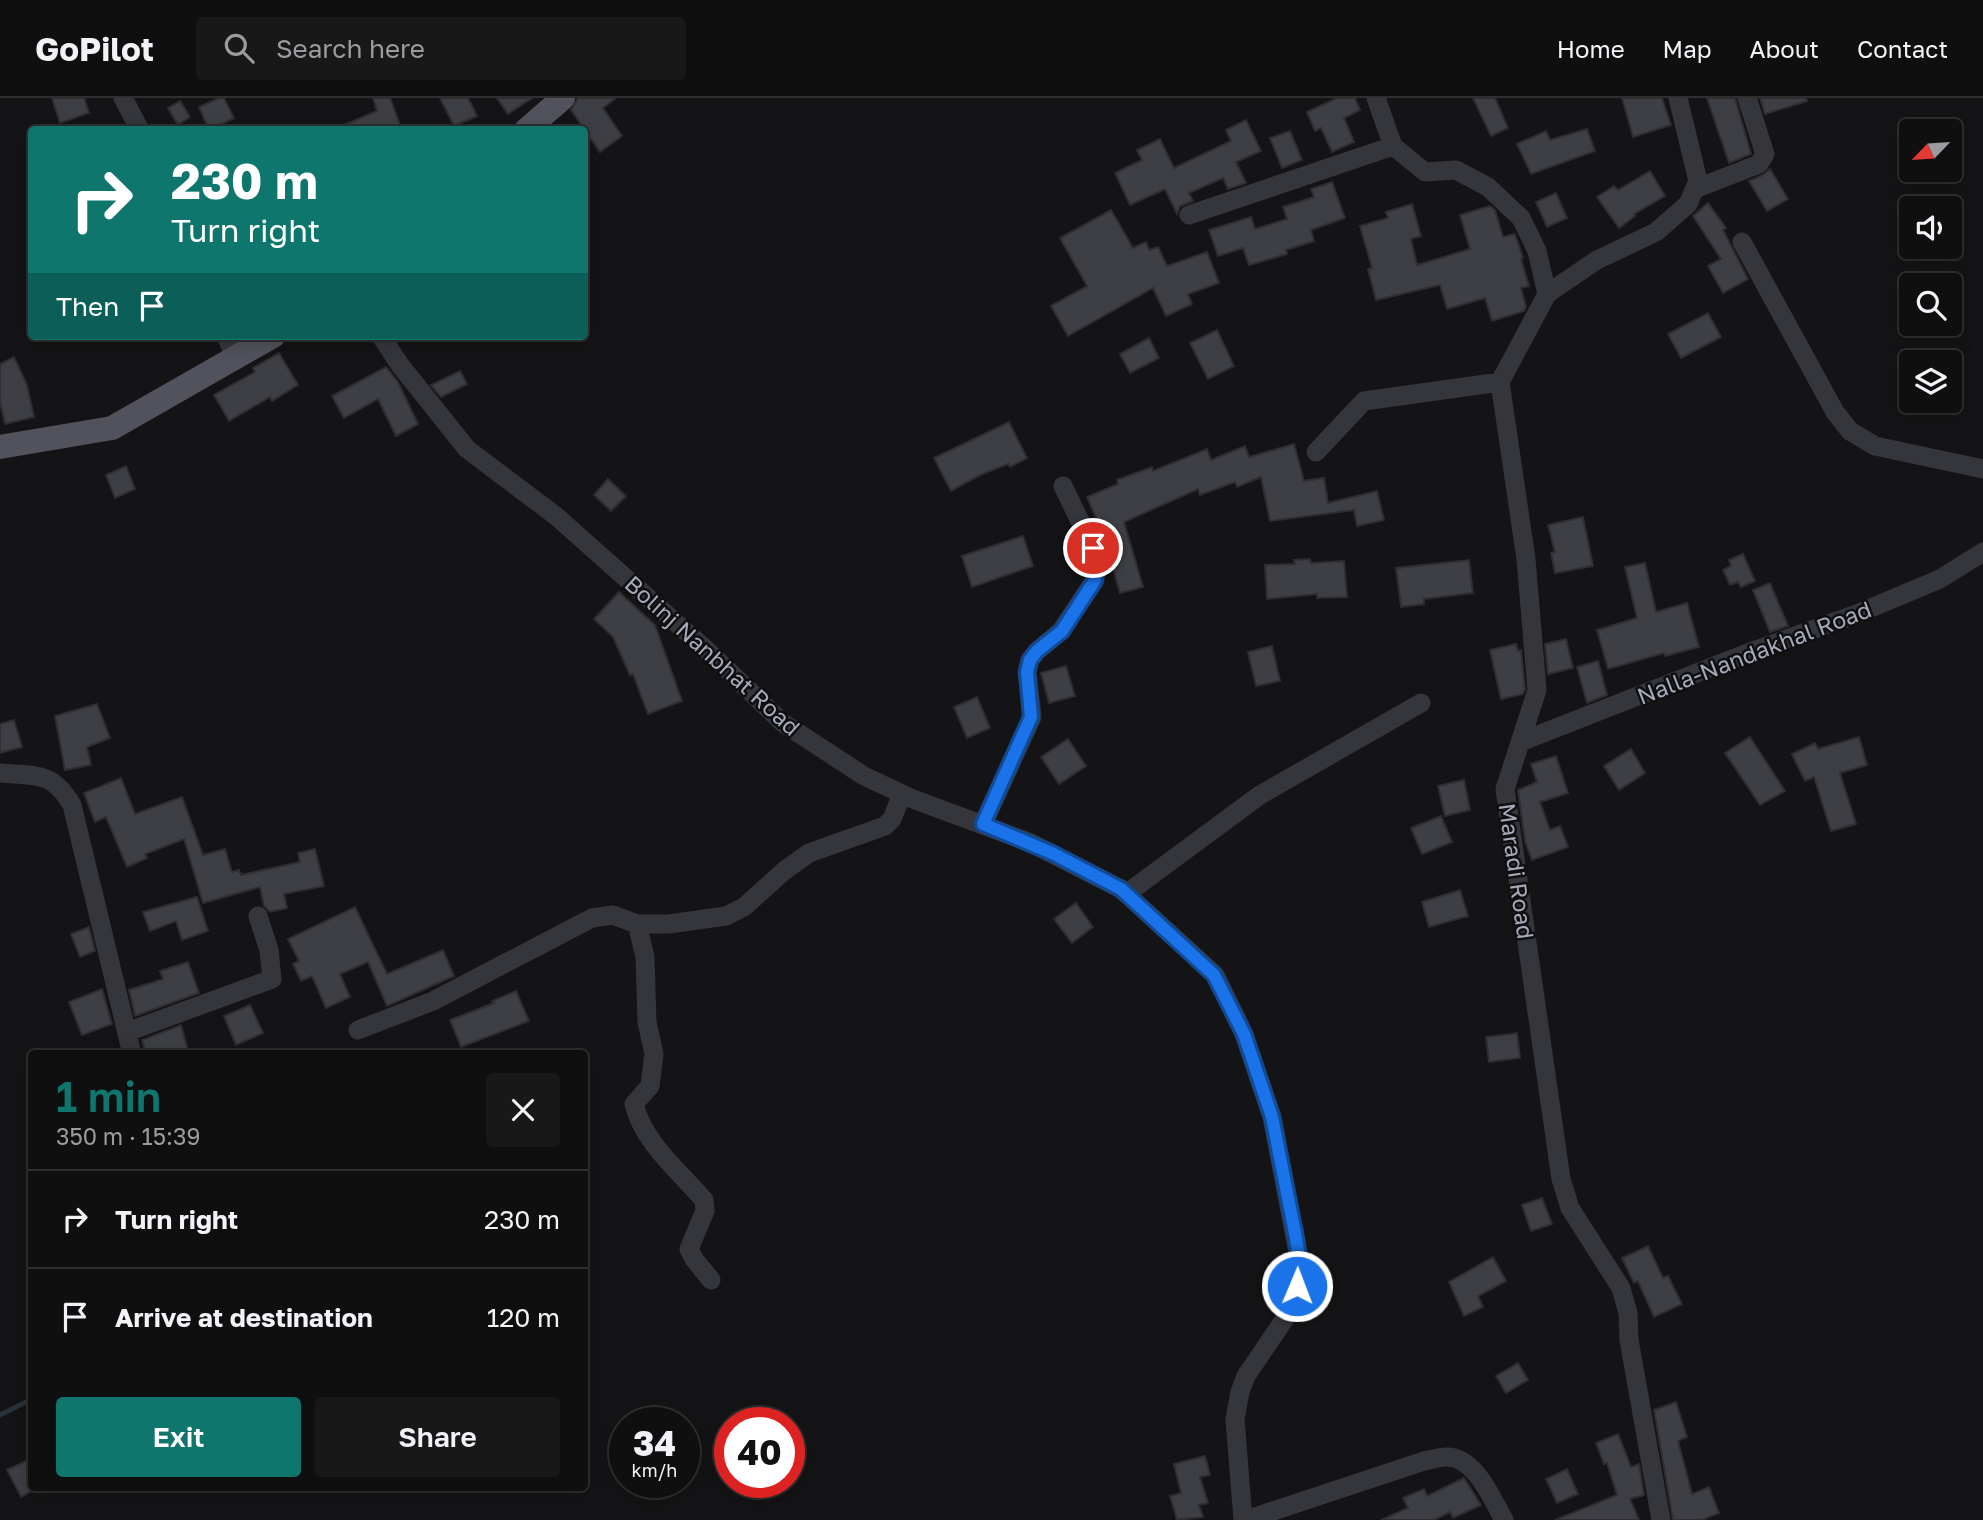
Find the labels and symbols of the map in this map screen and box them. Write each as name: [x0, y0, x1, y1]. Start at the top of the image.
north arrow: [1899, 119, 1962, 182]
pin: [1063, 518, 1123, 578]
street label: Bolinj Nanbhat Road: [620, 569, 806, 741]
street label: Nalla-Nandakhal Road: [1633, 594, 1875, 710]
street label: Maradi Road: [1494, 801, 1540, 941]
position arrow: [1260, 1249, 1334, 1323]
speed limit sign: 40: [714, 1407, 805, 1498]

